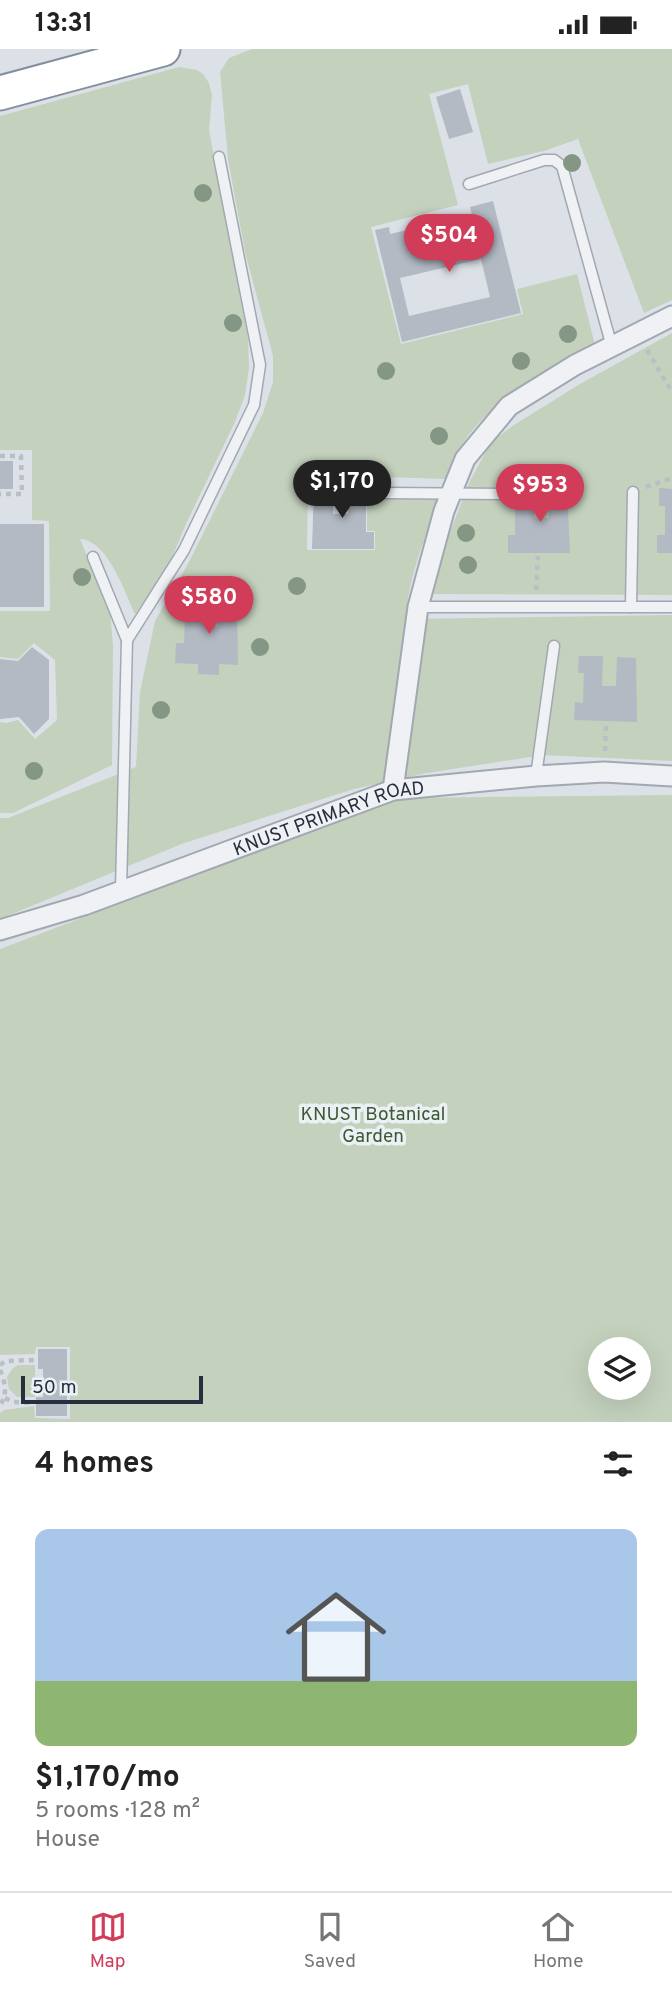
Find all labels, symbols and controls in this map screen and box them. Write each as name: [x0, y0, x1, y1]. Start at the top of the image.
text: 13:31: [35, 8, 93, 41]
pin: $504: [408, 215, 490, 274]
text: $504: [420, 222, 478, 251]
pin: $1,170: [285, 461, 399, 520]
pin: $953: [499, 465, 581, 524]
text: $1,170: [309, 468, 375, 497]
text: $953: [512, 472, 568, 501]
pin: $580: [168, 577, 250, 636]
text: $580: [180, 584, 238, 613]
street label: KNUST PRIMARY ROAD: [230, 777, 426, 862]
park label: KNUST Botanical Garden: [301, 1103, 445, 1149]
map controls: [588, 1337, 651, 1400]
button: layers: [588, 1337, 651, 1400]
scale bar: [21, 1373, 203, 1405]
text: 50 m: [32, 1376, 77, 1400]
icon: filters: [599, 1445, 637, 1483]
text: 4 homes: [35, 1446, 154, 1483]
icon: home: [273, 1574, 399, 1700]
text: $1,170/mo: [35, 1760, 180, 1797]
text: 5 rooms · 128 m²: [35, 1797, 200, 1826]
text: House: [35, 1826, 100, 1855]
tab: Map: [89, 1908, 127, 1974]
tab: Saved: [304, 1908, 356, 1974]
tab: Home: [533, 1908, 583, 1974]

